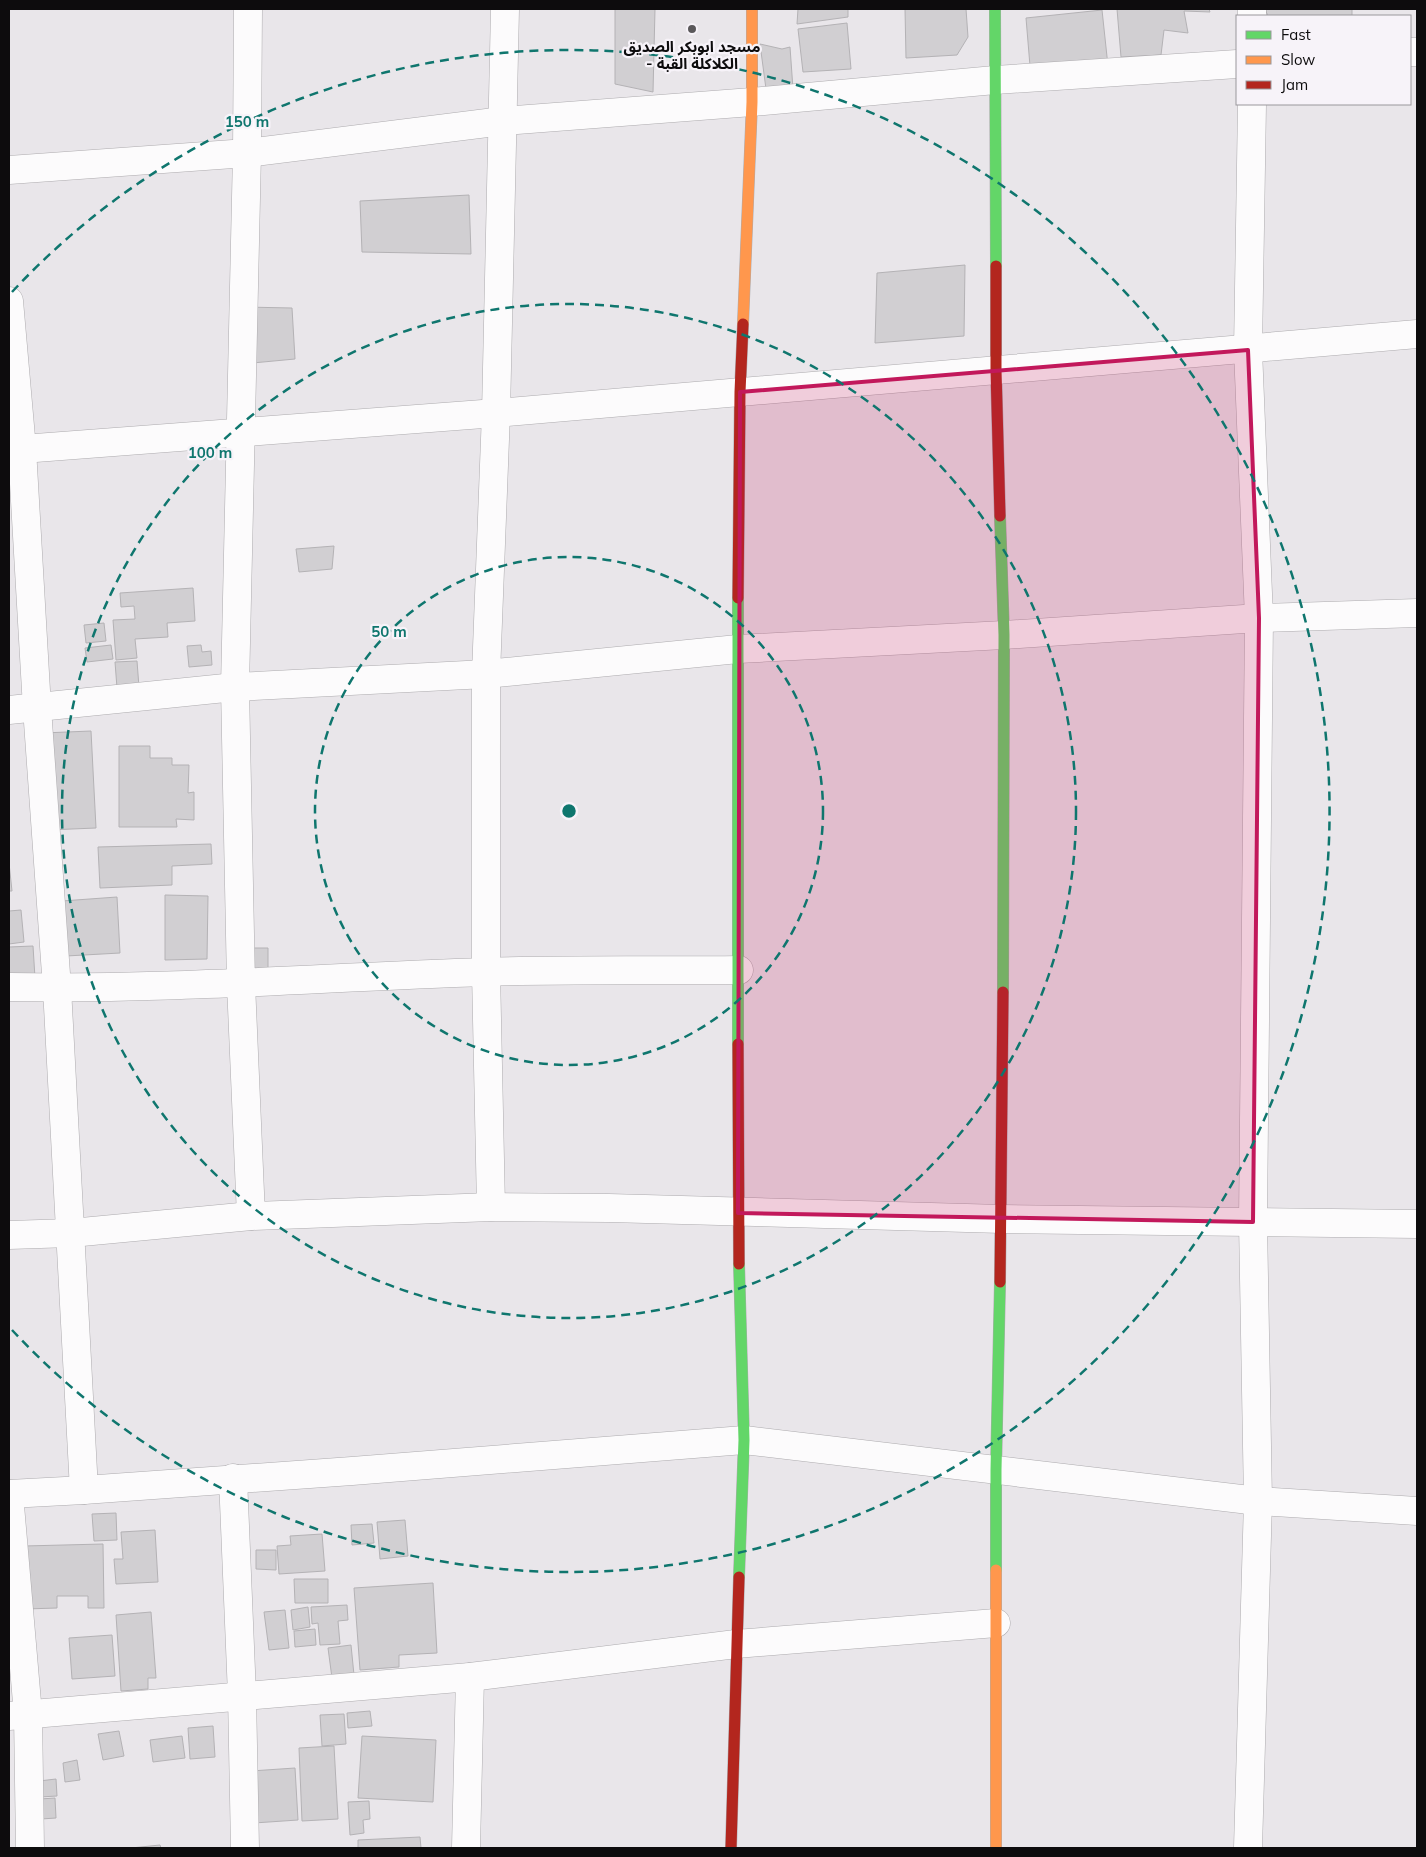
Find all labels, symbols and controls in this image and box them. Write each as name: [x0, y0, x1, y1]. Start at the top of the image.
legend: [1236, 15, 1411, 105]
marker: مسجد ابوبكر الصديق - الكلاكلة القبة: [686, 23, 698, 35]
text: Fast: [1281, 25, 1311, 44]
place label: مسجد ابوبكر الصديق - الكلاكلة القبة: [624, 37, 760, 73]
text: Slow: [1281, 50, 1315, 69]
text: Jam: [1281, 75, 1308, 94]
text: 150 m: [225, 112, 269, 131]
text: 100 m: [188, 443, 232, 462]
text: 50 m: [371, 622, 407, 641]
centre of rings: [560, 802, 578, 820]

